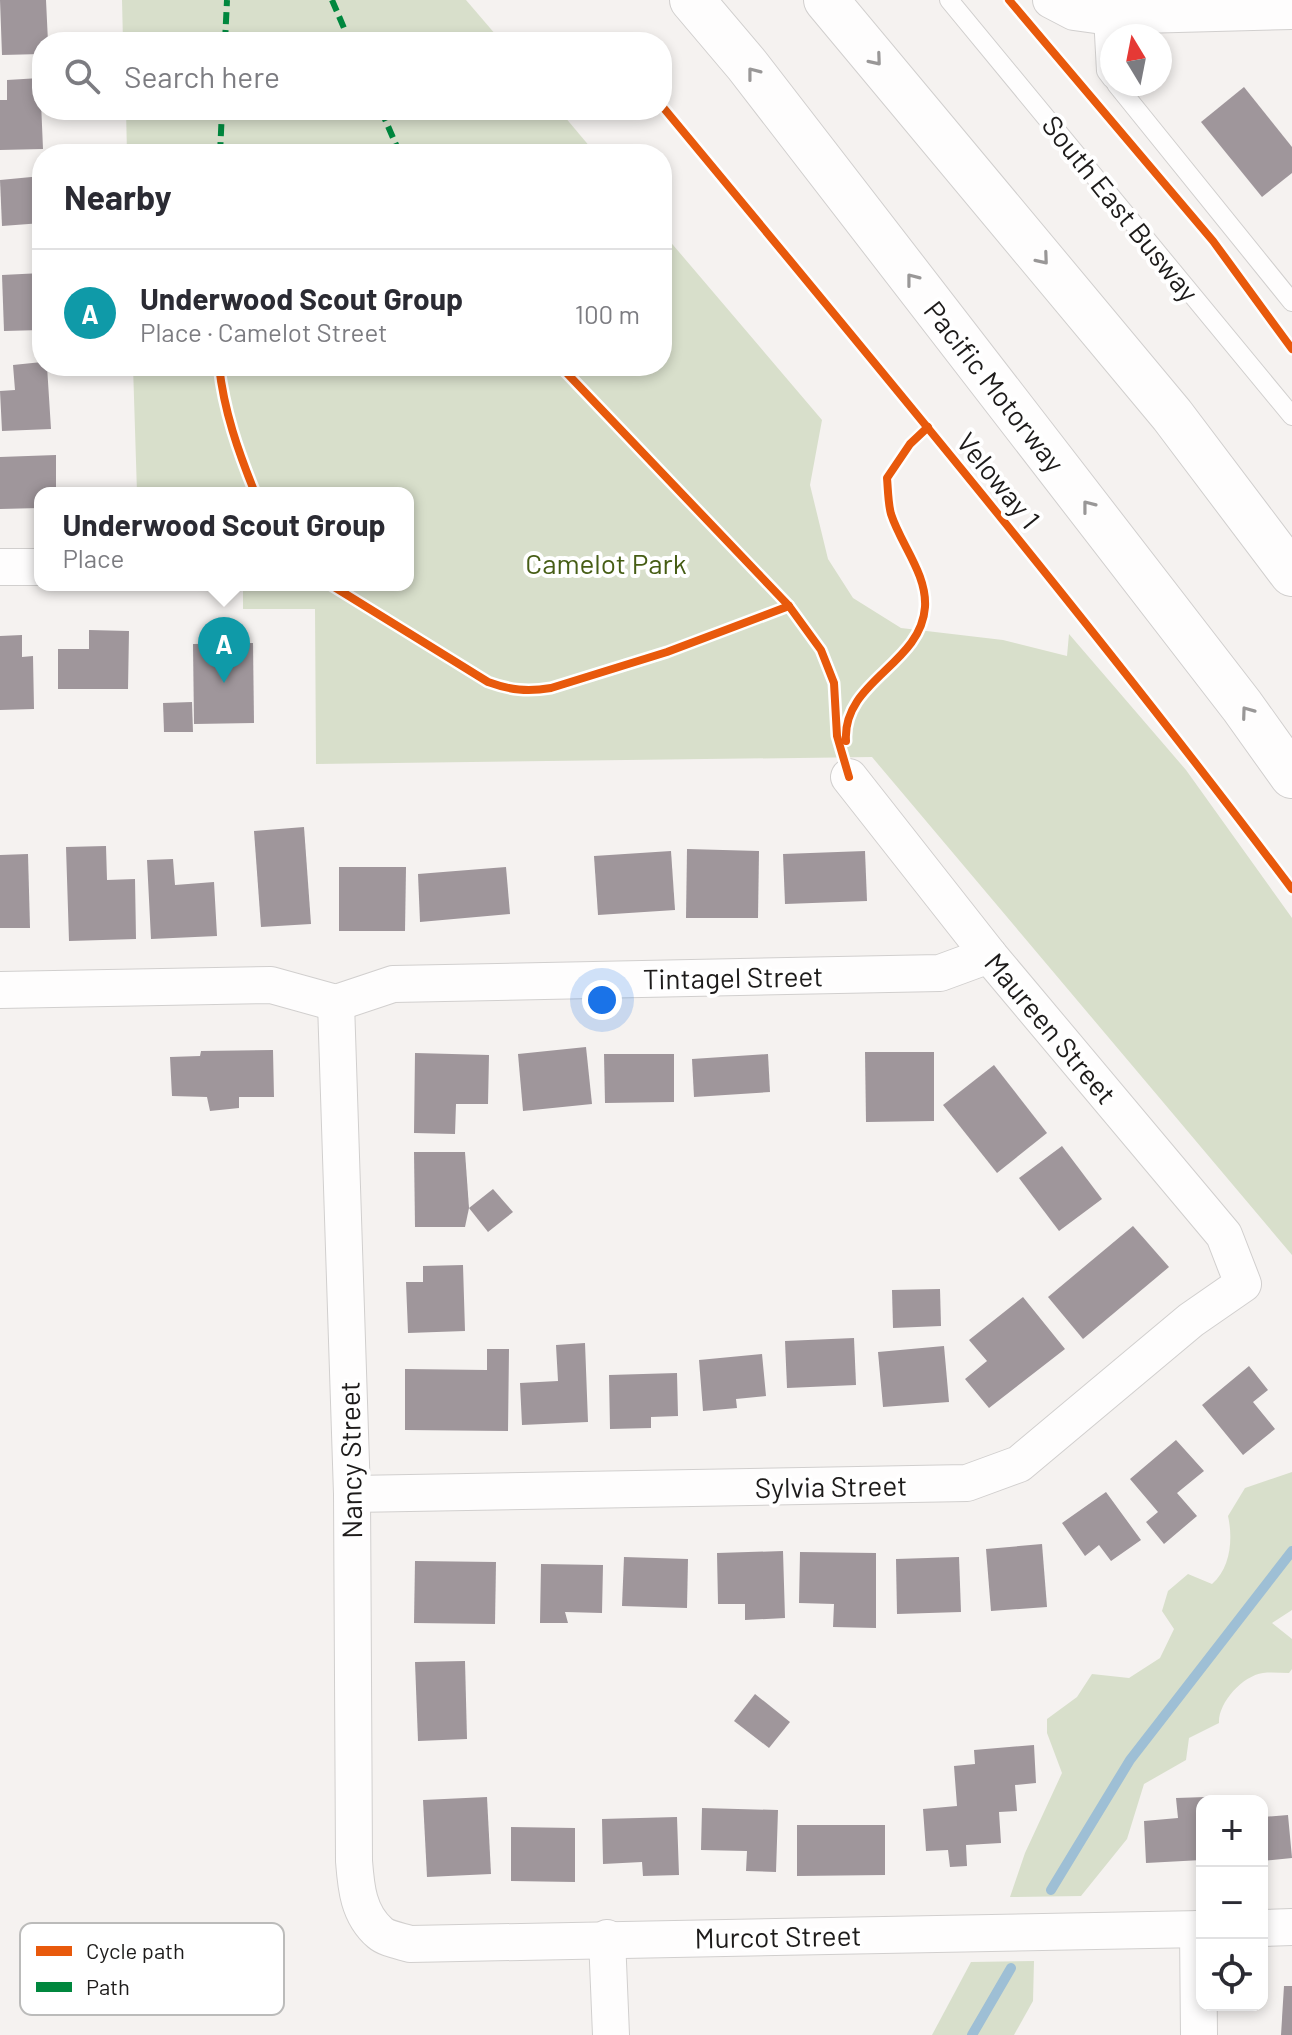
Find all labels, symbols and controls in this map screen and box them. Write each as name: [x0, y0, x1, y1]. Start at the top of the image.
north arrow: [1100, 24, 1172, 96]
search box: [32, 32, 672, 120]
one-way arrow: [866, 51, 881, 65]
icon: search: [60, 54, 104, 98]
text: Search here: [124, 58, 280, 94]
one-way arrow: [748, 67, 762, 82]
street label: South East Busway: [1036, 108, 1207, 308]
text: Nearby: [64, 176, 172, 217]
one-way arrow: [1033, 250, 1048, 265]
one-way arrow: [907, 273, 921, 288]
text: Underwood Scout Group: [140, 280, 463, 316]
street label: Pacific Motorway: [918, 294, 1072, 478]
text: A: [81, 298, 99, 329]
text: 100 m: [575, 298, 640, 329]
text: Place · Camelot Street: [140, 316, 388, 347]
street label: Veloway 1: [950, 425, 1048, 535]
popup: [34, 487, 414, 591]
one-way arrow: [1084, 500, 1098, 515]
text: Underwood Scout Group: [62, 506, 386, 542]
text: Place: [62, 542, 124, 573]
park label: Camelot Park: [525, 546, 687, 580]
pin: A: [198, 617, 250, 683]
one-way arrow: [1242, 707, 1257, 721]
street label: Maureen Street: [978, 946, 1124, 1110]
street label: Tintagel Street: [642, 958, 824, 996]
your location: [582, 980, 622, 1020]
street label: Nancy Street: [332, 1381, 368, 1539]
street label: Sylvia Street: [754, 1468, 908, 1504]
map controls: [1196, 1795, 1268, 2011]
button: +: [1196, 1795, 1268, 1867]
button: −: [1196, 1867, 1268, 1939]
street label: Murcot Street: [694, 1918, 862, 1954]
legend: [20, 1923, 284, 2015]
text: Cycle path: [86, 1937, 185, 1963]
button: locate: [1196, 1939, 1268, 2011]
text: Path: [86, 1973, 130, 1999]

